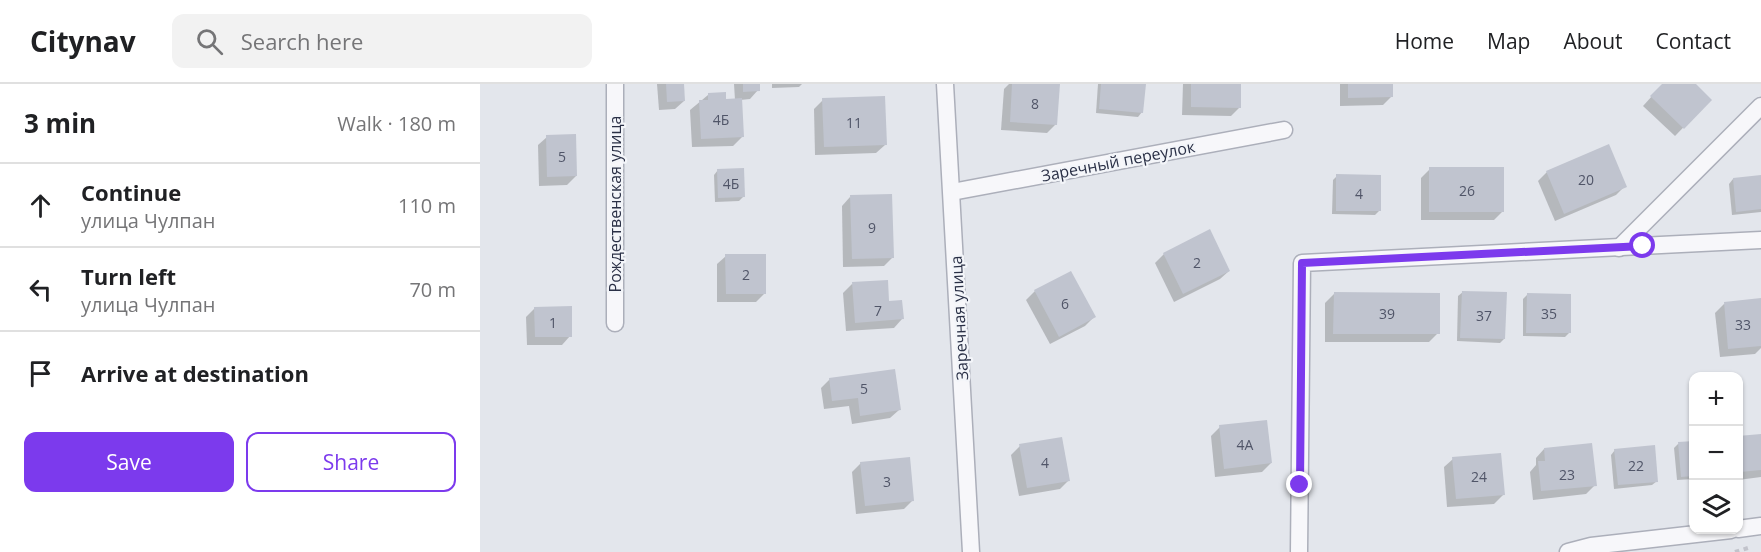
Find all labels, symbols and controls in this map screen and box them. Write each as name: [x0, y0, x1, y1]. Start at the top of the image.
search box: [172, 14, 592, 68]
text: Citynav: [30, 22, 136, 60]
icon: search: [193, 25, 226, 58]
text: Search here: [241, 26, 363, 56]
text: Home: [1395, 27, 1454, 55]
text: Map: [1487, 27, 1530, 55]
text: About: [1563, 27, 1623, 55]
text: Contact: [1656, 27, 1731, 55]
house number: 8: [1031, 94, 1039, 113]
text: 3 min: [24, 105, 96, 141]
text: Walk · 180 m: [337, 110, 456, 137]
house number: 4Б: [713, 110, 729, 129]
house number: 11: [846, 113, 862, 132]
street label: Рождественская улица: [604, 116, 626, 292]
street label: Заречный переулок: [1039, 135, 1197, 187]
house number: 5: [558, 147, 566, 166]
house number: 20: [1578, 170, 1594, 189]
house number: 4Б: [723, 174, 739, 193]
text: Continue: [81, 177, 181, 207]
house number: 26: [1459, 181, 1475, 200]
house number: 4: [1355, 184, 1363, 203]
icon: ahead: [24, 189, 57, 222]
text: 110 m: [398, 192, 456, 219]
text: улица Чулпан: [81, 207, 216, 234]
house number: 9: [868, 218, 876, 237]
route start: [1629, 232, 1655, 258]
house number: 2: [1193, 253, 1201, 272]
street label: Заречная улица: [945, 255, 973, 381]
text: Turn left: [81, 261, 176, 291]
house number: 2: [742, 265, 750, 284]
icon: left: [24, 273, 57, 306]
text: 70 m: [409, 276, 456, 303]
text: улица Чулпан: [81, 291, 216, 318]
house number: 6: [1061, 294, 1069, 313]
house number: 7: [874, 301, 882, 320]
house number: 39: [1379, 304, 1395, 323]
house number: 35: [1541, 304, 1557, 323]
house number: 37: [1476, 306, 1492, 325]
house number: 1: [549, 313, 557, 332]
house number: 33: [1735, 315, 1751, 334]
icon: arrive: [24, 357, 57, 390]
text: Arrive at destination: [81, 358, 309, 388]
map controls: [1689, 372, 1743, 534]
button: +: [1689, 372, 1743, 426]
house number: 5: [860, 379, 868, 398]
button: −: [1689, 426, 1743, 480]
button: Save: [24, 432, 234, 492]
button: Share: [246, 432, 456, 492]
house number: 4А: [1237, 435, 1254, 454]
house number: 4: [1041, 453, 1049, 472]
house number: 22: [1628, 456, 1644, 475]
house number: 23: [1559, 465, 1575, 484]
house number: 24: [1471, 467, 1487, 486]
route end: [1286, 471, 1312, 497]
house number: 3: [883, 472, 891, 491]
button: layers: [1689, 480, 1743, 534]

